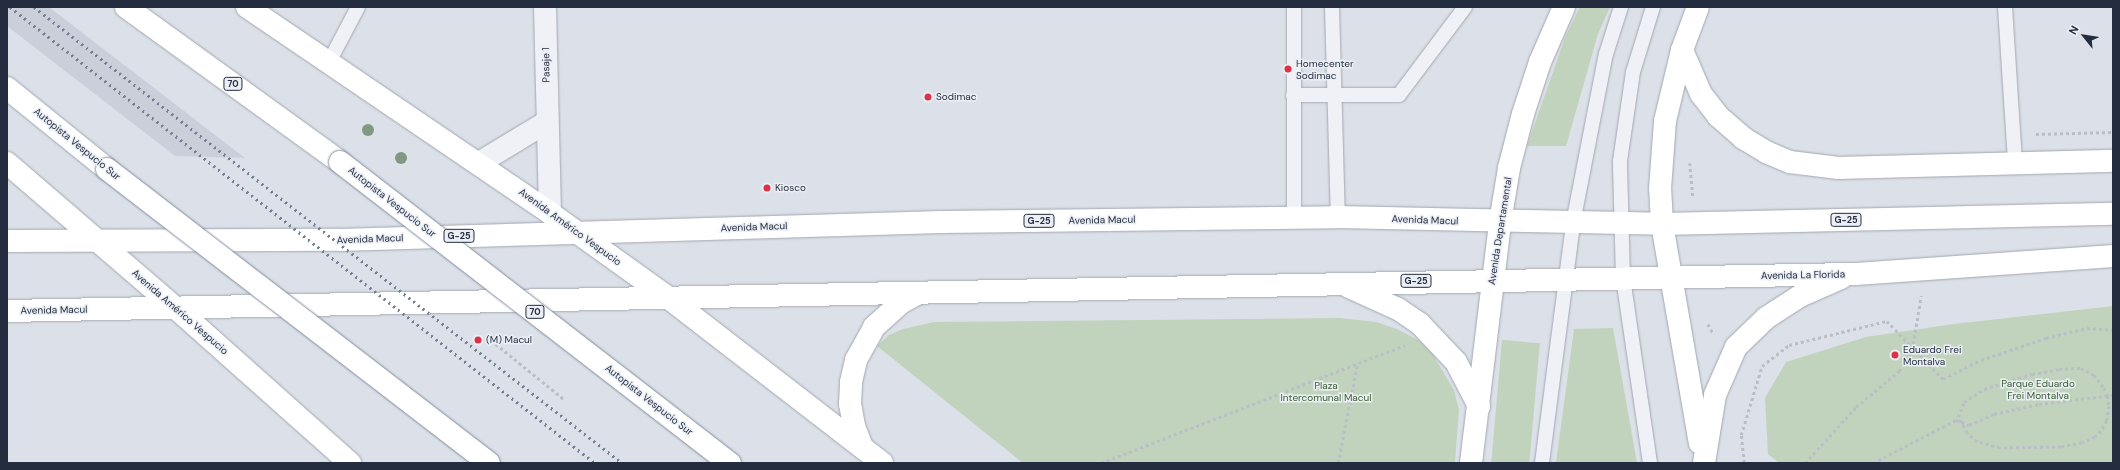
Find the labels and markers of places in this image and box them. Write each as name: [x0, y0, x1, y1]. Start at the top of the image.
place label: Homecenter Sodimac: [1296, 57, 1354, 80]
marker: Homecenter Sodimac: [1283, 64, 1293, 74]
place label: Sodimac: [936, 91, 976, 103]
marker: Sodimac: [923, 92, 933, 102]
place label: Kiosco: [775, 182, 806, 194]
marker: Kiosco: [762, 183, 772, 193]
place label: (M) Macul: [486, 334, 532, 346]
marker: (M) Macul: [473, 335, 483, 345]
place label: Eduardo Frei Montalva: [1903, 343, 1961, 366]
marker: Eduardo Frei Montalva: [1890, 350, 1900, 360]

